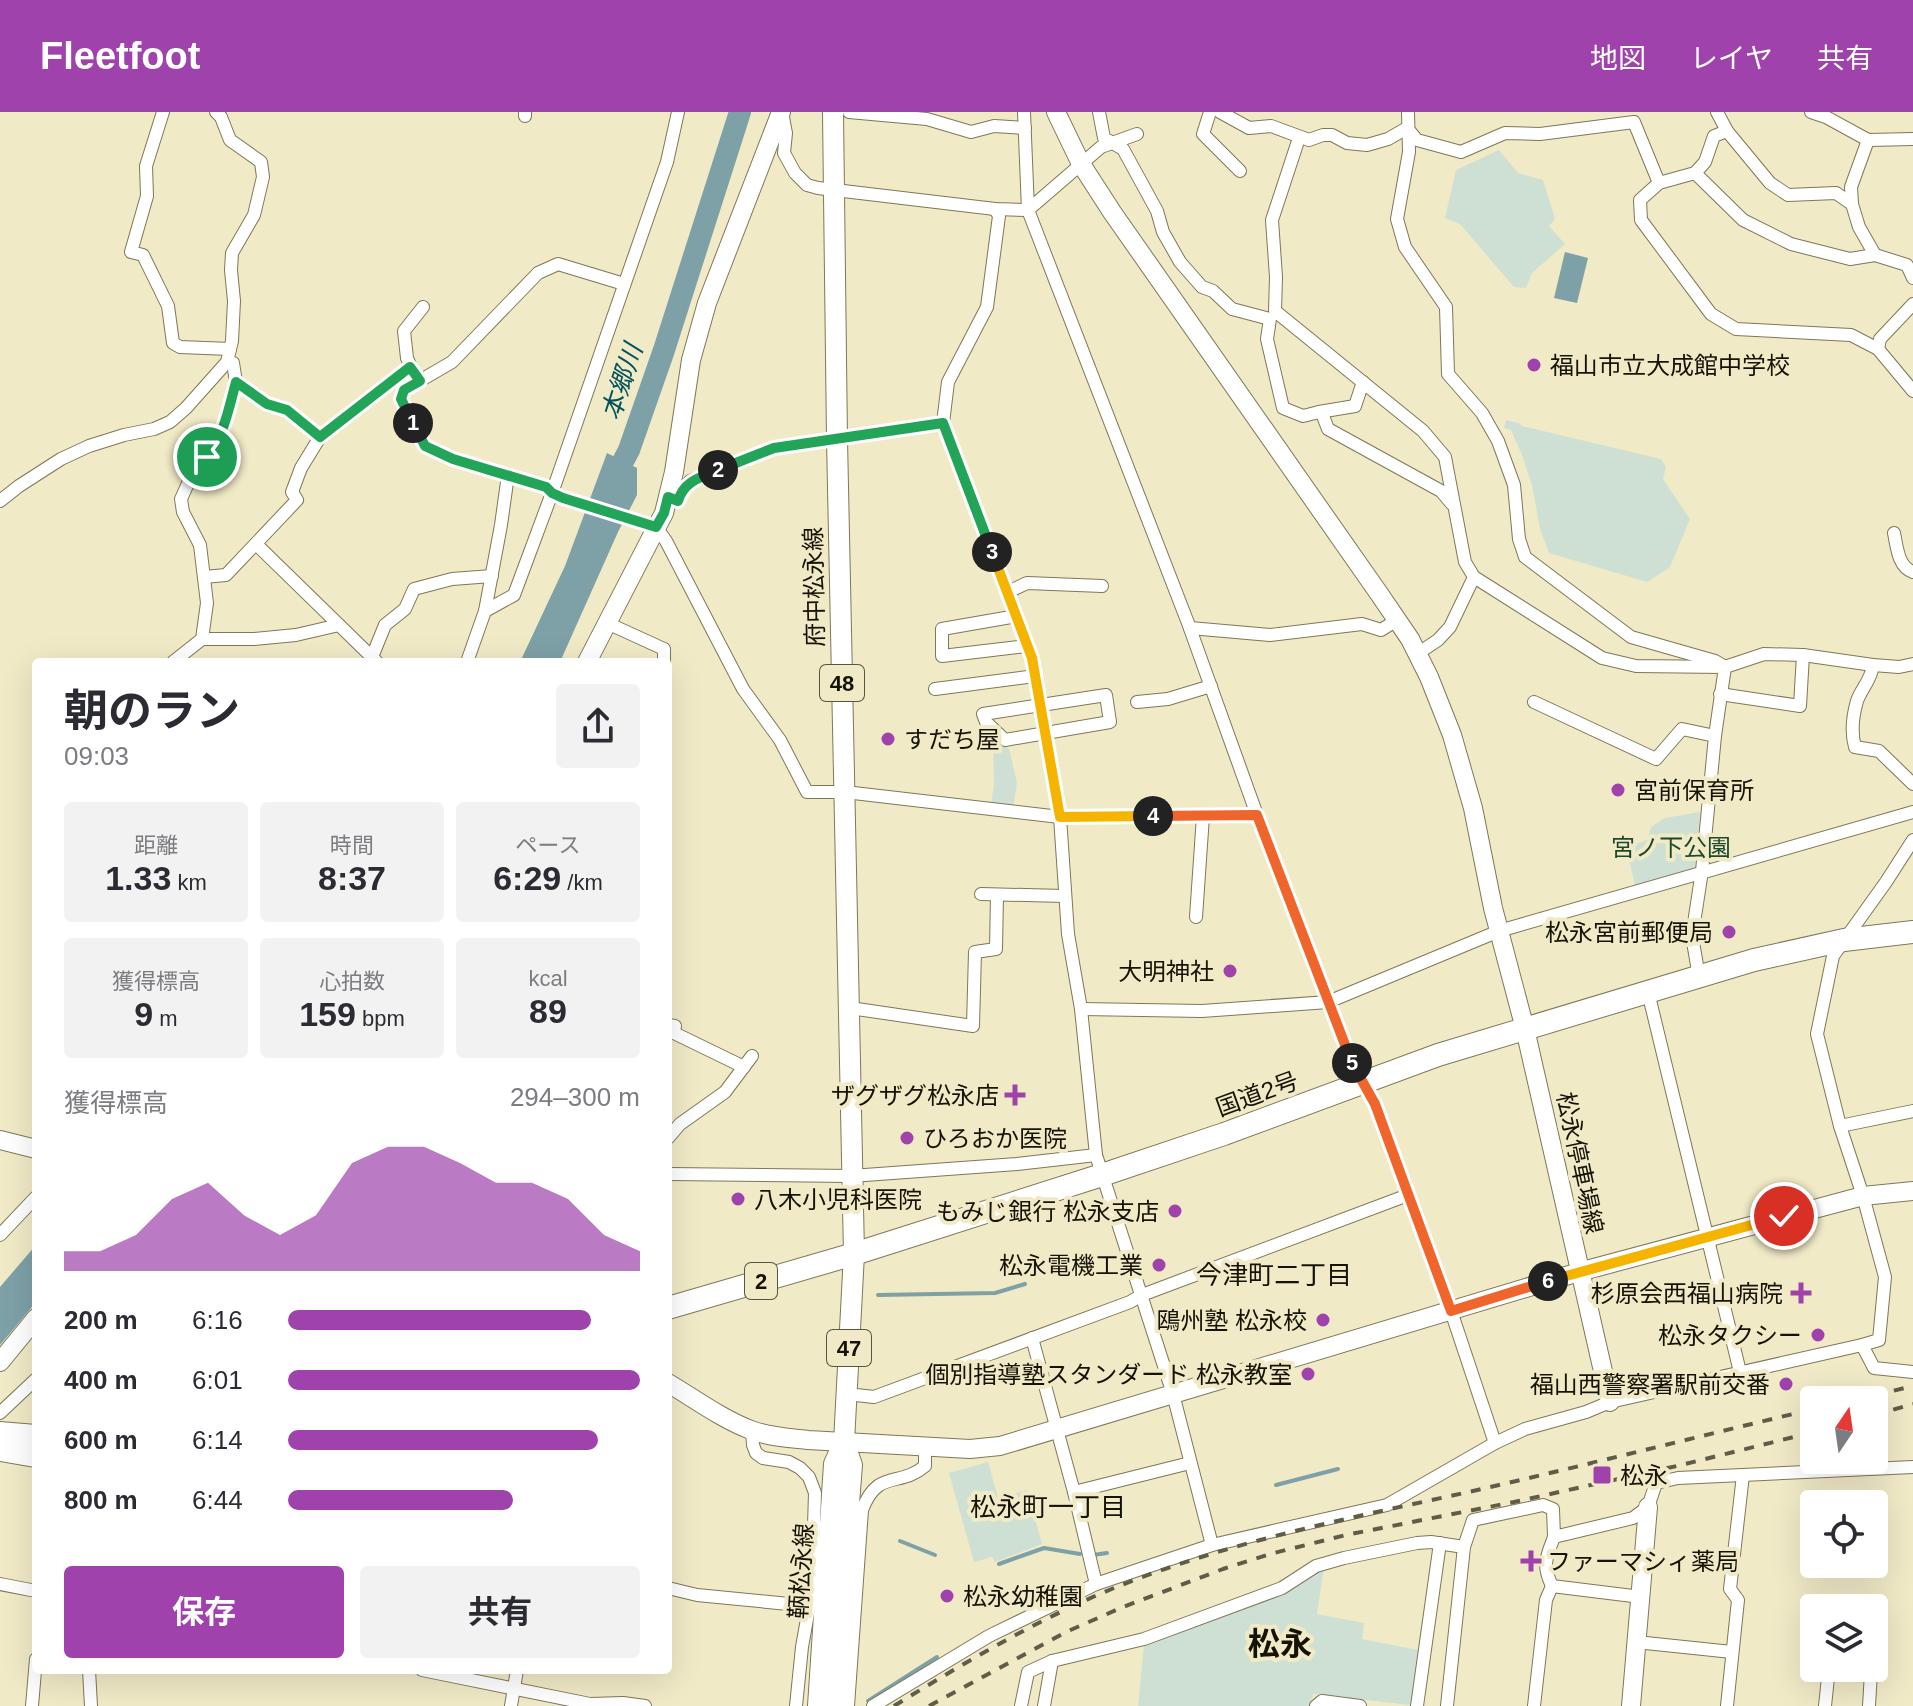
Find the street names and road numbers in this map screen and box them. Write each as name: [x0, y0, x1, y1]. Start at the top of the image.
street label: 府中松永線: [799, 527, 829, 647]
road number: 48: [820, 665, 864, 701]
street label: 国道2号: [1212, 1067, 1302, 1121]
street label: 松永停車場線: [1552, 1090, 1608, 1236]
road number: 2: [745, 1263, 777, 1299]
road number: 47: [827, 1330, 871, 1366]
street label: 鞆松永線: [784, 1522, 818, 1620]

